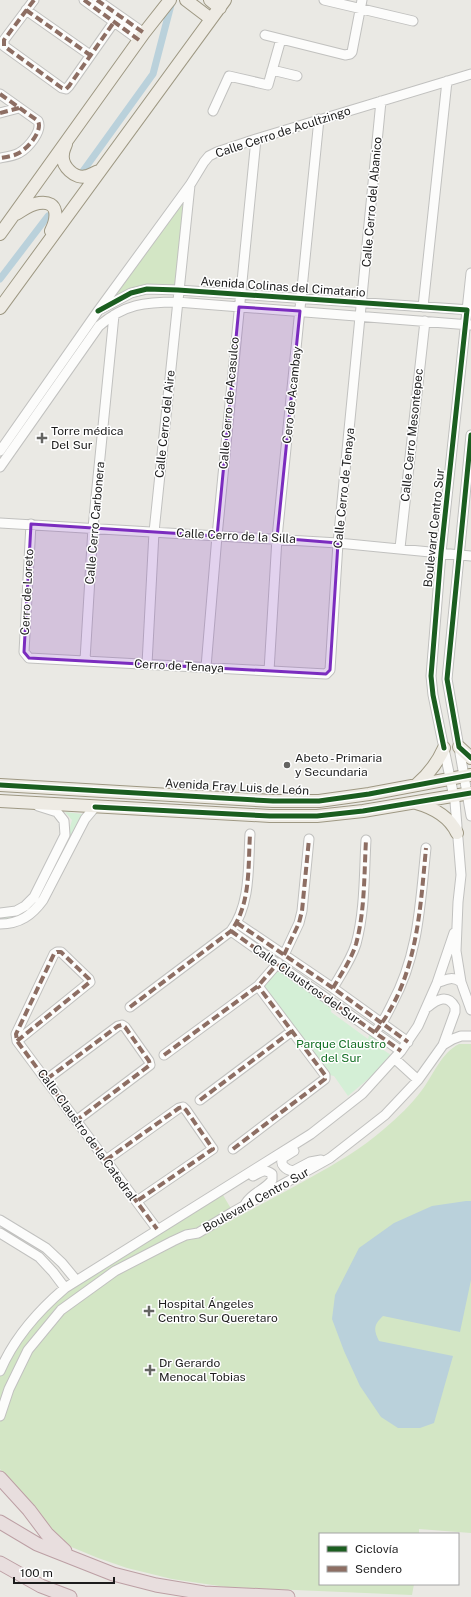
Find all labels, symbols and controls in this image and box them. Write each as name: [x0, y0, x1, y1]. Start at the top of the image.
street label: Calle Cerro de Acultzingo: [214, 103, 353, 160]
street label: Calle Cerro del Abanico: [359, 136, 385, 268]
street label: Avenida Colinas del Cimatario: [200, 274, 366, 300]
street label: Calle Cerro de Acasulco: [216, 336, 242, 470]
street label: Cero de Acambay: [280, 345, 304, 444]
street label: Calle Cerro Mesontepec: [398, 368, 426, 502]
street label: Calle Cerro del Aire: [152, 369, 178, 479]
place label: Torre médica Del Sur: [51, 424, 123, 452]
street label: Calle Cerro de Tenaya: [331, 427, 357, 549]
marker: Torre médica Del Sur: [36, 432, 48, 444]
street label: Calle Cerro Carbonera: [83, 461, 107, 585]
street label: Boulevard Centro Sur: [421, 468, 447, 588]
street label: Calle Cerro de la Silla: [176, 526, 296, 546]
street label: Cerro de Loreto: [18, 548, 36, 636]
street label: Cerro de Tenaya: [134, 657, 224, 675]
place label: Abeto - Primaria y Secundaria: [295, 751, 382, 779]
marker: Abeto - Primaria y Secundaria: [282, 760, 292, 770]
street label: Avenida Fray Luis de León: [165, 776, 309, 798]
street label: Calle Claustros del Sur: [250, 942, 363, 1027]
park label: Parque Claustro del Sur: [296, 1037, 386, 1065]
street label: Calle Claustro de la Catedral: [35, 1067, 140, 1204]
street label: Boulevard Centro Sur: [200, 1165, 312, 1235]
place label: Hospital Ángeles Centro Sur Queretaro: [158, 1297, 278, 1325]
marker: Hospital Ángeles Centro Sur Queretaro: [143, 1305, 155, 1317]
place label: Dr Gerardo Menocal Tobias: [159, 1356, 246, 1384]
marker: Dr Gerardo Menocal Tobias: [144, 1364, 156, 1376]
legend: [319, 1533, 459, 1585]
text: Ciclovía: [355, 1542, 398, 1556]
scale bar: [14, 1559, 114, 1585]
text: Sendero: [355, 1562, 402, 1576]
text: 100 m: [20, 1566, 53, 1580]

